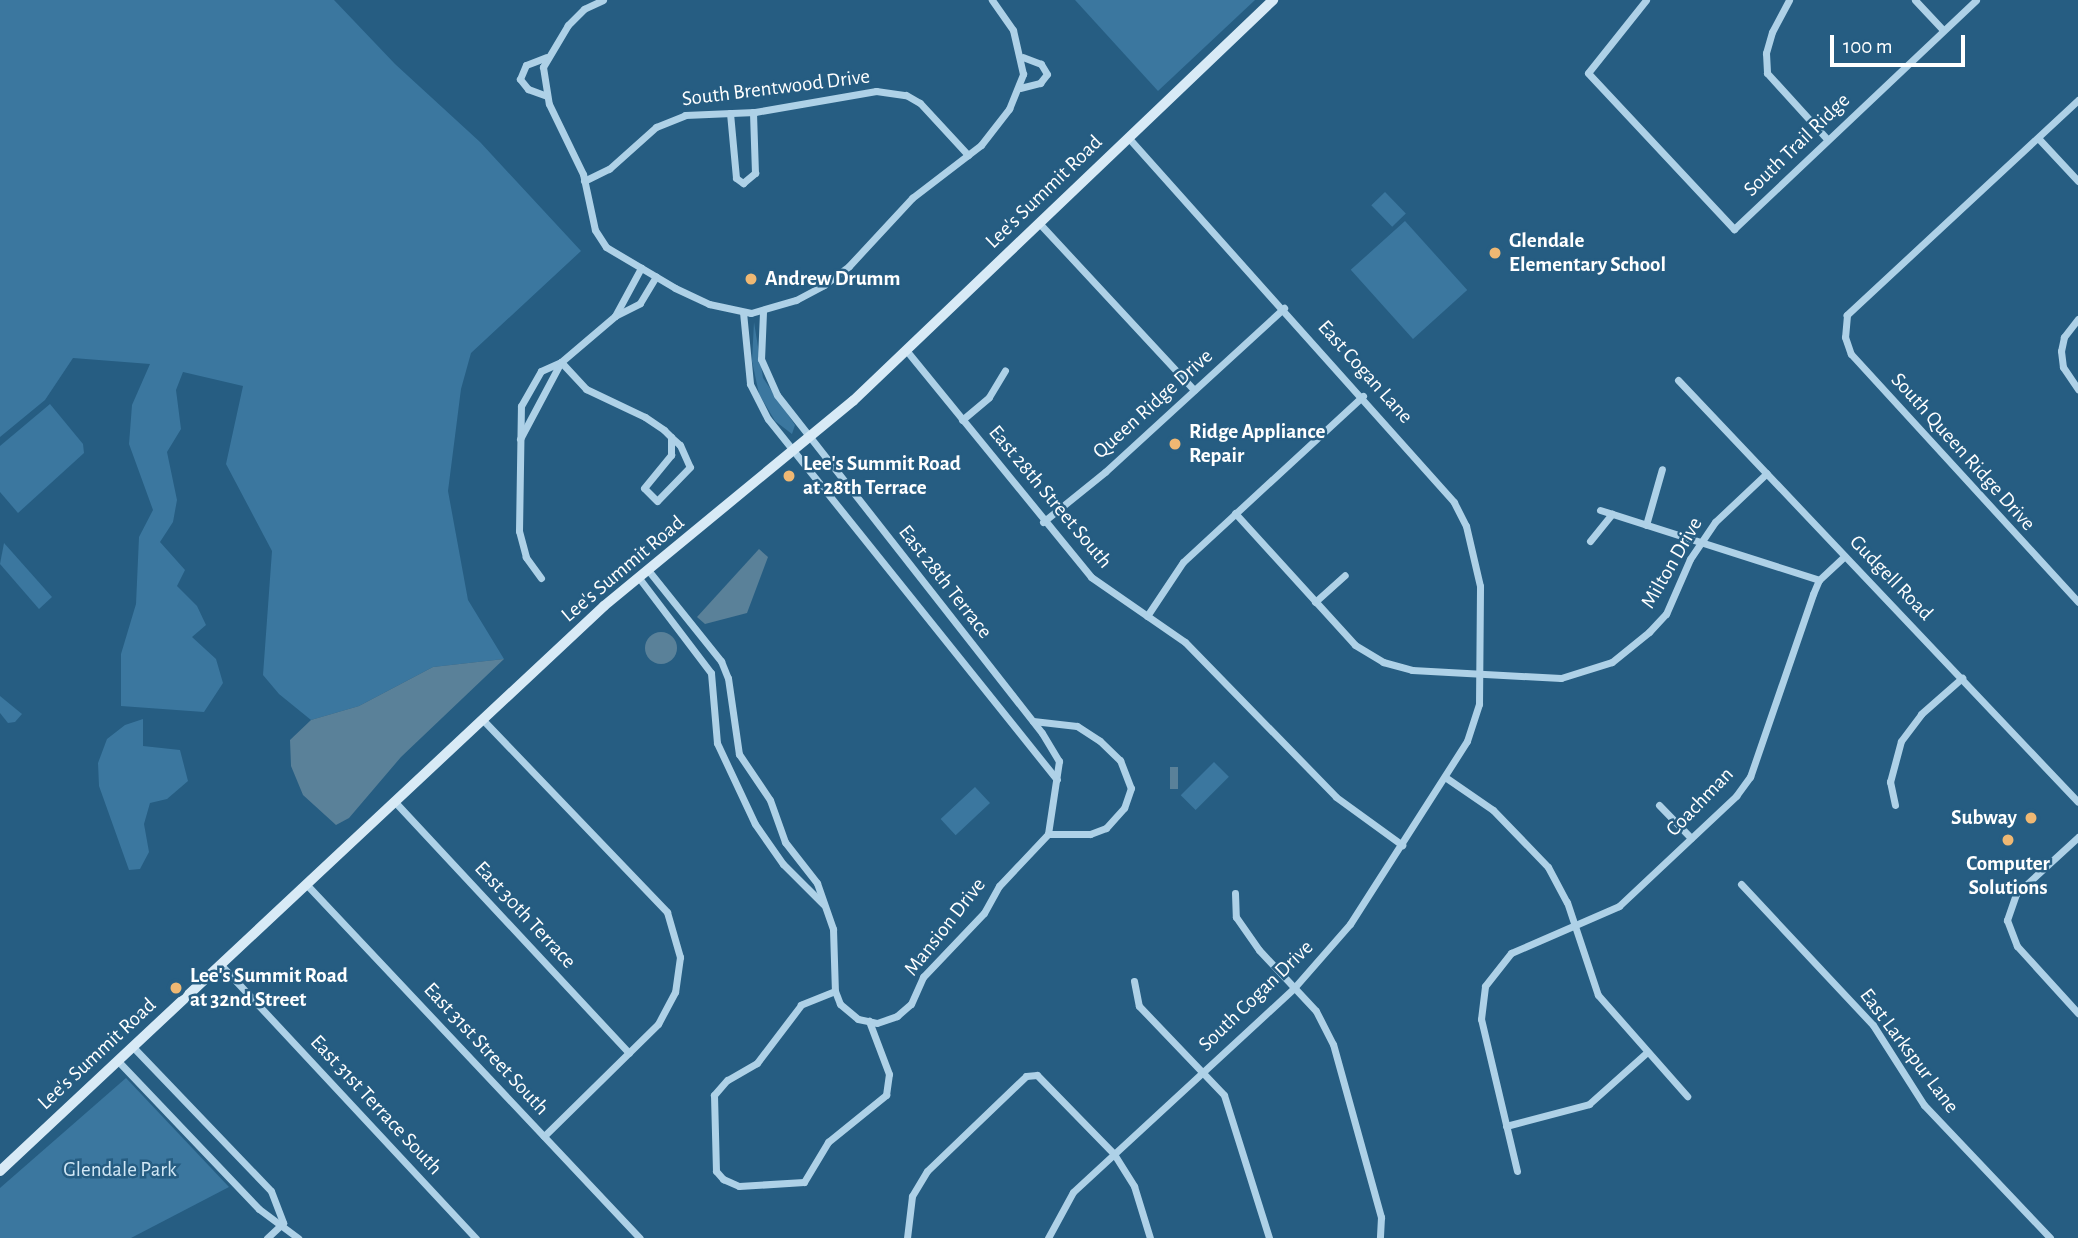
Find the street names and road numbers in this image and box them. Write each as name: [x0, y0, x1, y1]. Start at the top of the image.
street label: South Brentwood Drive: [681, 64, 871, 112]
street label: South Trail Ridge: [1739, 88, 1855, 202]
street label: Lee's Summit Road: [980, 130, 1108, 254]
street label: East Cogan Lane: [1312, 315, 1418, 429]
street label: Queen Ridge Drive: [1088, 344, 1218, 464]
street label: South Queen Ridge Drive: [1885, 368, 2041, 536]
street label: East 28th Street South: [983, 420, 1117, 574]
street label: Lee's Summit Road: [556, 510, 690, 628]
street label: Milton Drive: [1636, 513, 1708, 613]
street label: East 28th Terrace: [893, 520, 997, 644]
street label: Gudgell Road: [1844, 530, 1938, 626]
street label: Coachman: [1661, 762, 1739, 842]
street label: East 30th Terrace: [469, 856, 581, 974]
street label: Mansion Drive: [899, 873, 991, 981]
street label: South Cogan Drive: [1193, 935, 1319, 1057]
street label: East 31st Street South: [418, 977, 554, 1121]
street label: East Larkspur Lane: [1854, 984, 1964, 1118]
street label: Lee's Summit Road: [33, 993, 161, 1115]
street label: East 31st Terrace South: [305, 1030, 447, 1180]

